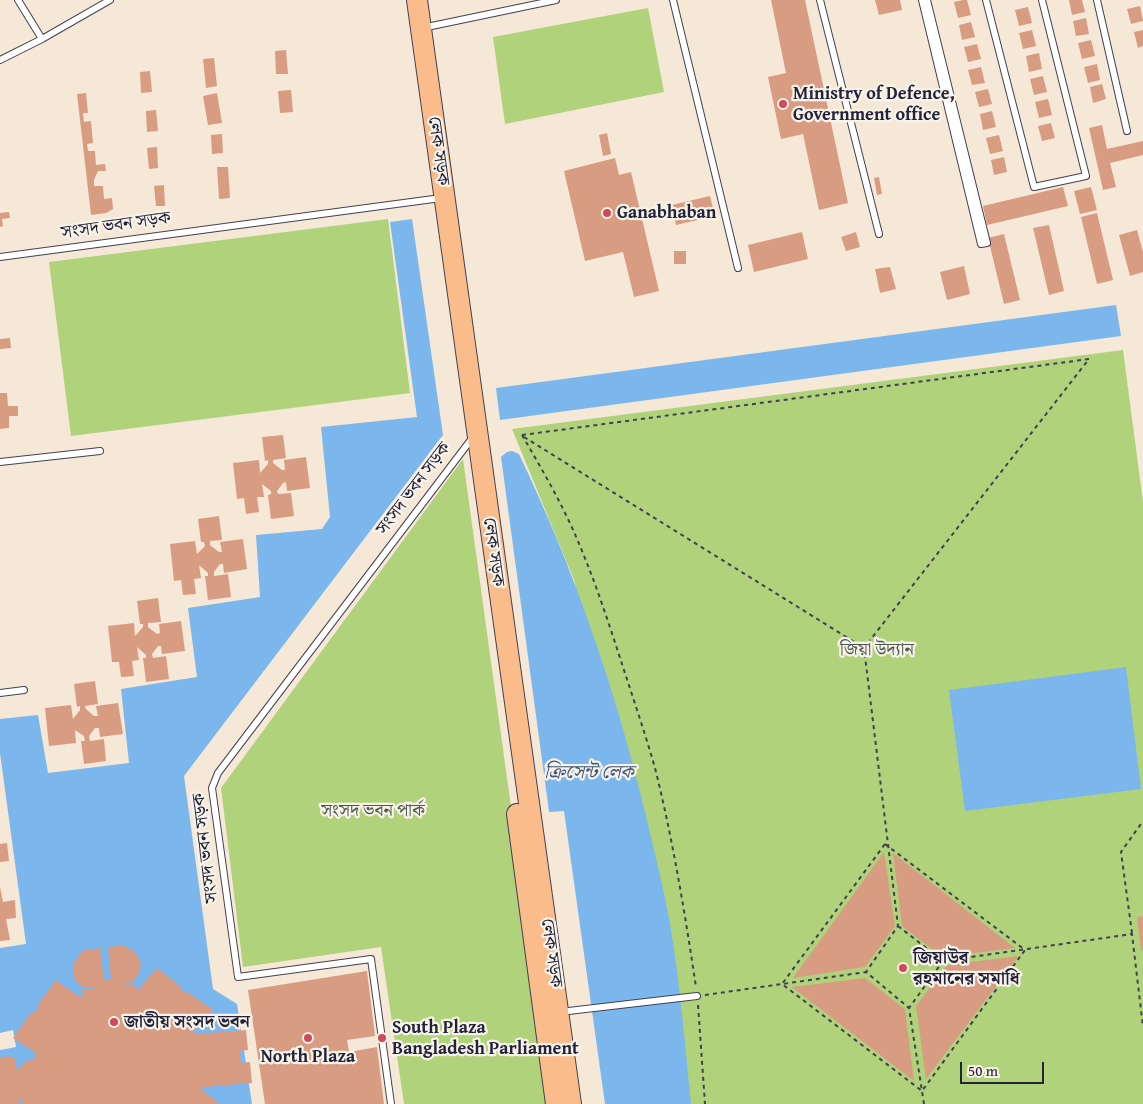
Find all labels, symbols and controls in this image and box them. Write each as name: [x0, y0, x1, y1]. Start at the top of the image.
place label: Ministry of Defence, Government office: [793, 83, 955, 126]
marker: Ministry of Defence, Government office: [777, 98, 789, 110]
street label: লেক সড়ক: [422, 115, 454, 187]
place label: Ganabhaban: [617, 202, 716, 224]
marker: Ganabhaban: [601, 207, 613, 219]
street label: সংসদ ভবন সড়ক: [60, 208, 172, 244]
street label: সংসদ ভবন সড়ক: [372, 438, 456, 540]
street label: লেক সড়ক: [477, 516, 509, 588]
park label: জিয়া উদ্যান: [840, 639, 914, 661]
water label: ক্রিসেন্ট লেক: [544, 762, 634, 784]
street label: সংসদ ভবন সড়ক: [189, 792, 223, 904]
park label: সংসদ ভবন পার্ক: [321, 800, 425, 822]
street label: লেক সড়ক: [535, 917, 567, 989]
place label: জিয়াউর রহমানের সমাধি: [913, 947, 1020, 990]
marker: জিয়াউর রহমানের সমাধি: [897, 962, 909, 974]
place label: জাতীয় সংসদ ভবন: [124, 1011, 250, 1033]
marker: জাতীয় সংসদ ভবন: [108, 1016, 120, 1028]
place label: South Plaza Bangladesh Parliament: [392, 1017, 579, 1060]
marker: North Plaza: [302, 1032, 314, 1044]
marker: South Plaza Bangladesh Parliament: [376, 1032, 388, 1044]
place label: North Plaza: [261, 1046, 355, 1068]
scale bar: [963, 1052, 1047, 1084]
text: 50 m: [968, 1060, 998, 1081]

